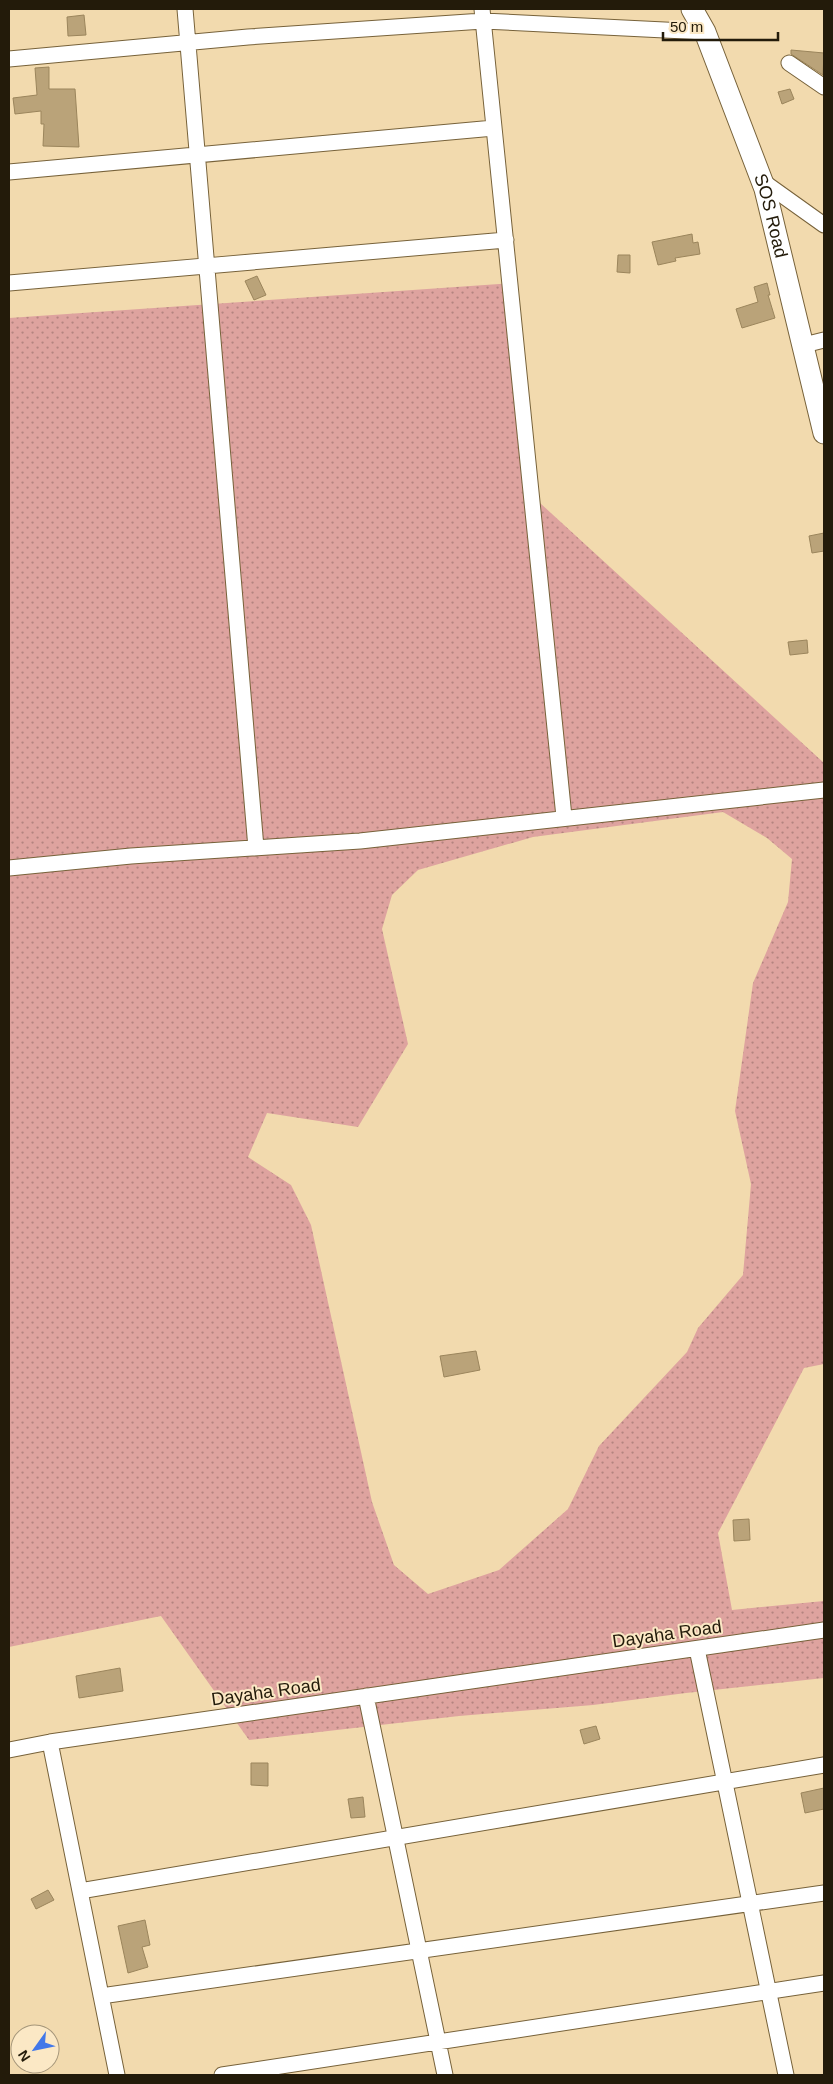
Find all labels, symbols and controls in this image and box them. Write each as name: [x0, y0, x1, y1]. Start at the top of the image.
scale bar: [663, 10, 778, 42]
text: 50 m: [670, 18, 703, 35]
street label: SOS Road: [750, 171, 791, 260]
street label: Dayaha Road: [611, 1616, 723, 1652]
street label: Dayaha Road: [210, 1674, 322, 1710]
north arrow: [10, 2024, 60, 2074]
text: N: [15, 2047, 34, 2065]

